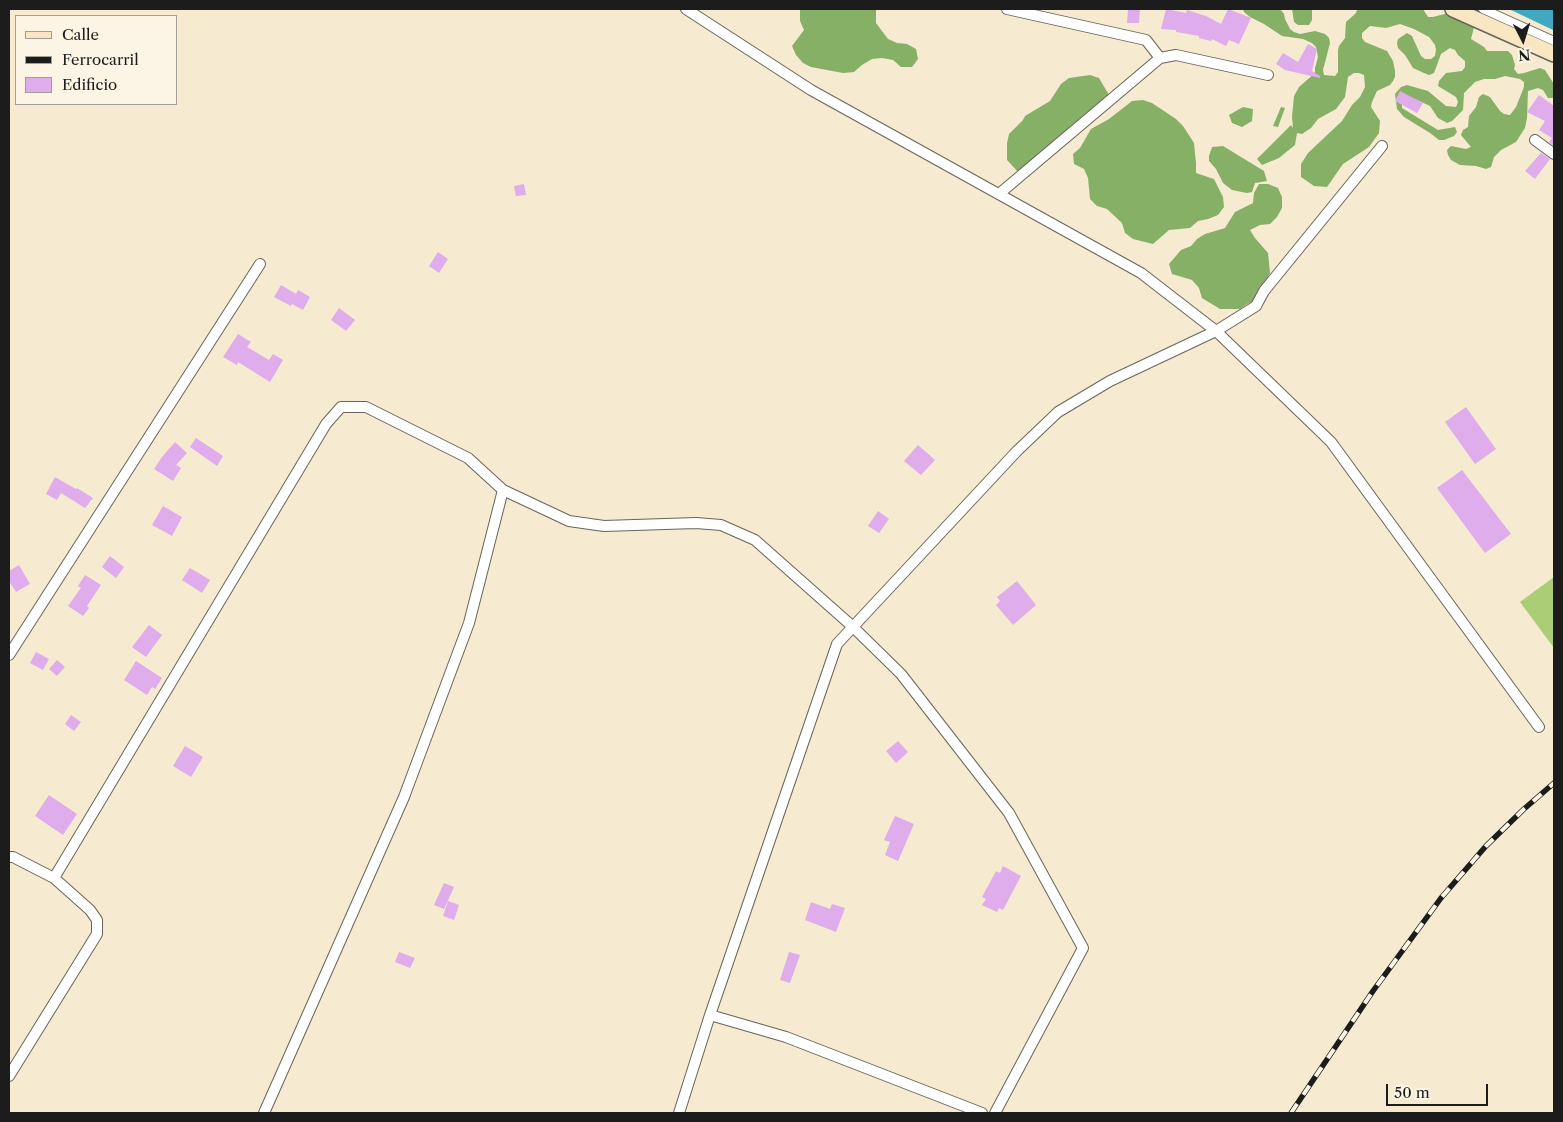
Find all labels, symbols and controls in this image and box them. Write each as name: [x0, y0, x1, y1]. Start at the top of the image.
legend: [15, 15, 178, 105]
north arrow: [1498, 15, 1548, 65]
text: Calle: [62, 25, 99, 44]
text: N: [1517, 45, 1531, 64]
text: Ferrocarril: [62, 50, 139, 69]
text: Edificio: [62, 75, 117, 94]
scale bar: [1388, 1074, 1490, 1106]
text: 50 m: [1394, 1083, 1430, 1102]

